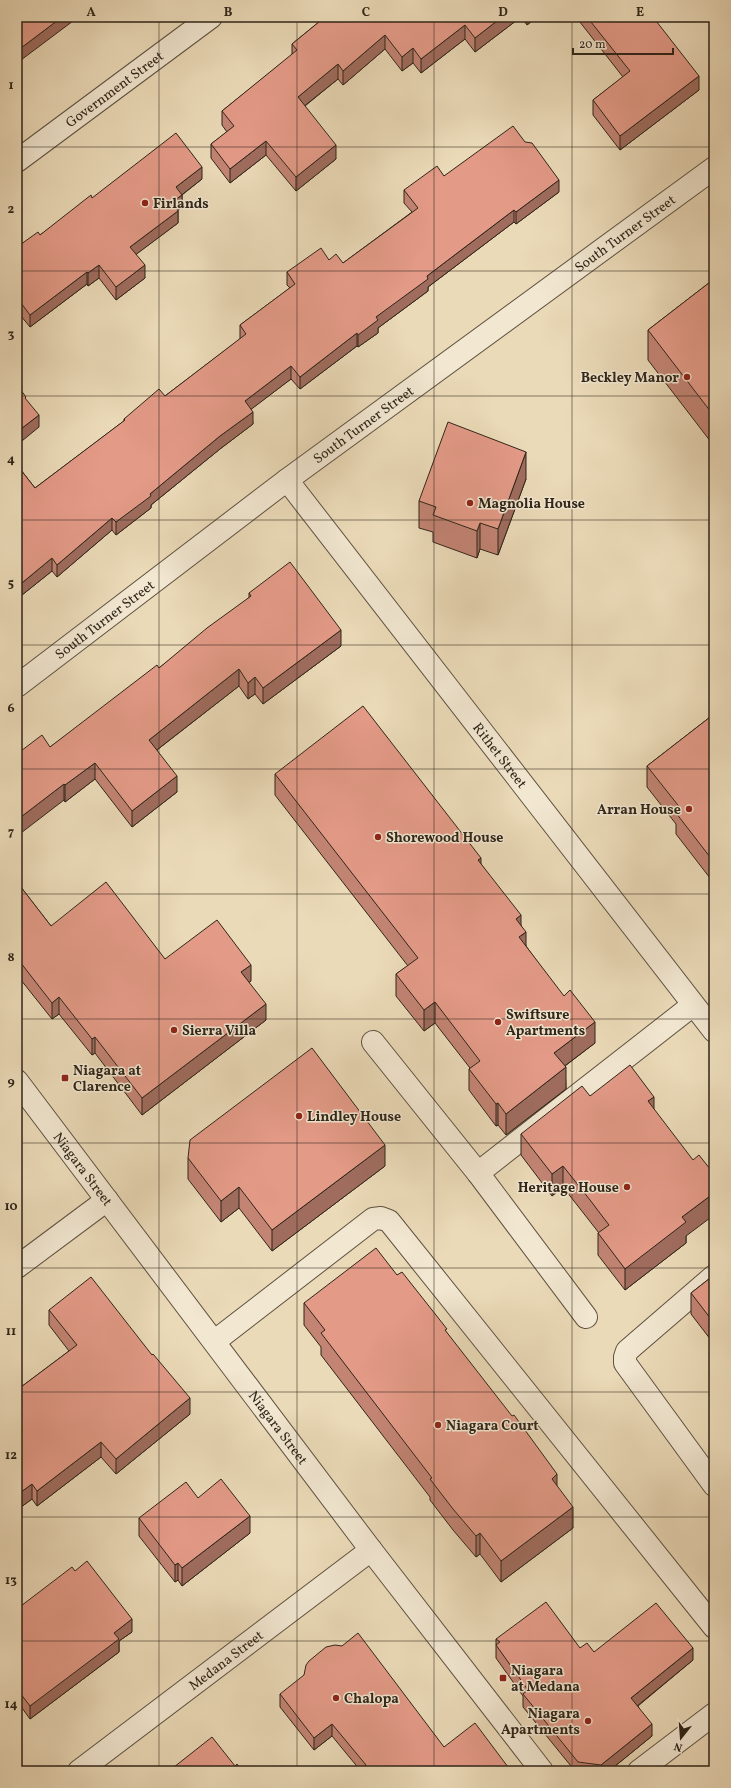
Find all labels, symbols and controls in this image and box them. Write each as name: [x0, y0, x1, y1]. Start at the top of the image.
text: A: [86, 4, 96, 22]
text: B: [224, 4, 233, 22]
text: C: [362, 4, 370, 22]
text: D: [498, 4, 508, 22]
text: E: [636, 4, 644, 22]
scale bar: [573, 30, 673, 56]
text: 20 m: [579, 37, 606, 53]
street label: Government Street: [62, 47, 168, 133]
text: 1: [8, 77, 14, 95]
street label: South Turner Street: [571, 191, 680, 278]
place label: Firlands: [153, 195, 209, 214]
marker: Firlands: [140, 198, 150, 208]
text: 2: [8, 201, 15, 219]
text: 3: [8, 326, 15, 344]
place label: Beckley Manor: [581, 369, 679, 388]
marker: Beckley Manor: [682, 372, 692, 382]
street label: South Turner Street: [310, 382, 418, 469]
text: 4: [7, 451, 15, 469]
place label: Magnolia House: [478, 495, 585, 514]
marker: Magnolia House: [465, 498, 475, 508]
text: 5: [8, 575, 14, 593]
street label: South Turner Street: [52, 576, 159, 665]
text: 6: [7, 700, 15, 718]
street label: Rithet Street: [468, 719, 530, 793]
place label: Arran House: [597, 801, 681, 820]
marker: Arran House: [684, 804, 694, 814]
text: 7: [8, 824, 14, 842]
place label: Shorewood House: [386, 829, 504, 848]
marker: Shorewood House: [373, 832, 383, 842]
text: 8: [7, 949, 15, 967]
place label: Swiftsure Apartments: [506, 1006, 585, 1041]
marker: Swiftsure Apartments: [493, 1017, 503, 1027]
place label: Sierra Villa: [182, 1022, 257, 1041]
marker: Sierra Villa: [169, 1025, 179, 1035]
place label: Niagara at Clarence: [73, 1062, 141, 1097]
text: 9: [7, 1073, 15, 1091]
marker: Niagara at Clarence: [60, 1073, 70, 1083]
place label: Lindley House: [307, 1108, 401, 1127]
marker: Lindley House: [294, 1111, 304, 1121]
street label: Niagara Street: [48, 1129, 116, 1211]
place label: Heritage House: [518, 1179, 619, 1198]
marker: Heritage House: [622, 1182, 632, 1192]
text: 10: [4, 1198, 18, 1216]
text: 11: [6, 1323, 16, 1341]
street label: Niagara Street: [243, 1387, 311, 1469]
place label: Niagara Court: [446, 1417, 539, 1436]
marker: Niagara Court: [433, 1420, 443, 1430]
text: 12: [5, 1447, 17, 1465]
text: 13: [5, 1572, 17, 1590]
street label: Medana Street: [185, 1627, 268, 1696]
place label: Niagara at Medana: [511, 1662, 580, 1697]
marker: Niagara at Medana: [498, 1673, 508, 1683]
place label: Chalopa: [344, 1690, 399, 1709]
marker: Chalopa: [331, 1693, 341, 1703]
text: 14: [4, 1696, 18, 1714]
place label: Niagara Apartments: [501, 1705, 580, 1740]
marker: Niagara Apartments: [583, 1716, 593, 1726]
north arrow: [661, 1718, 701, 1758]
text: N: [672, 1738, 685, 1754]

